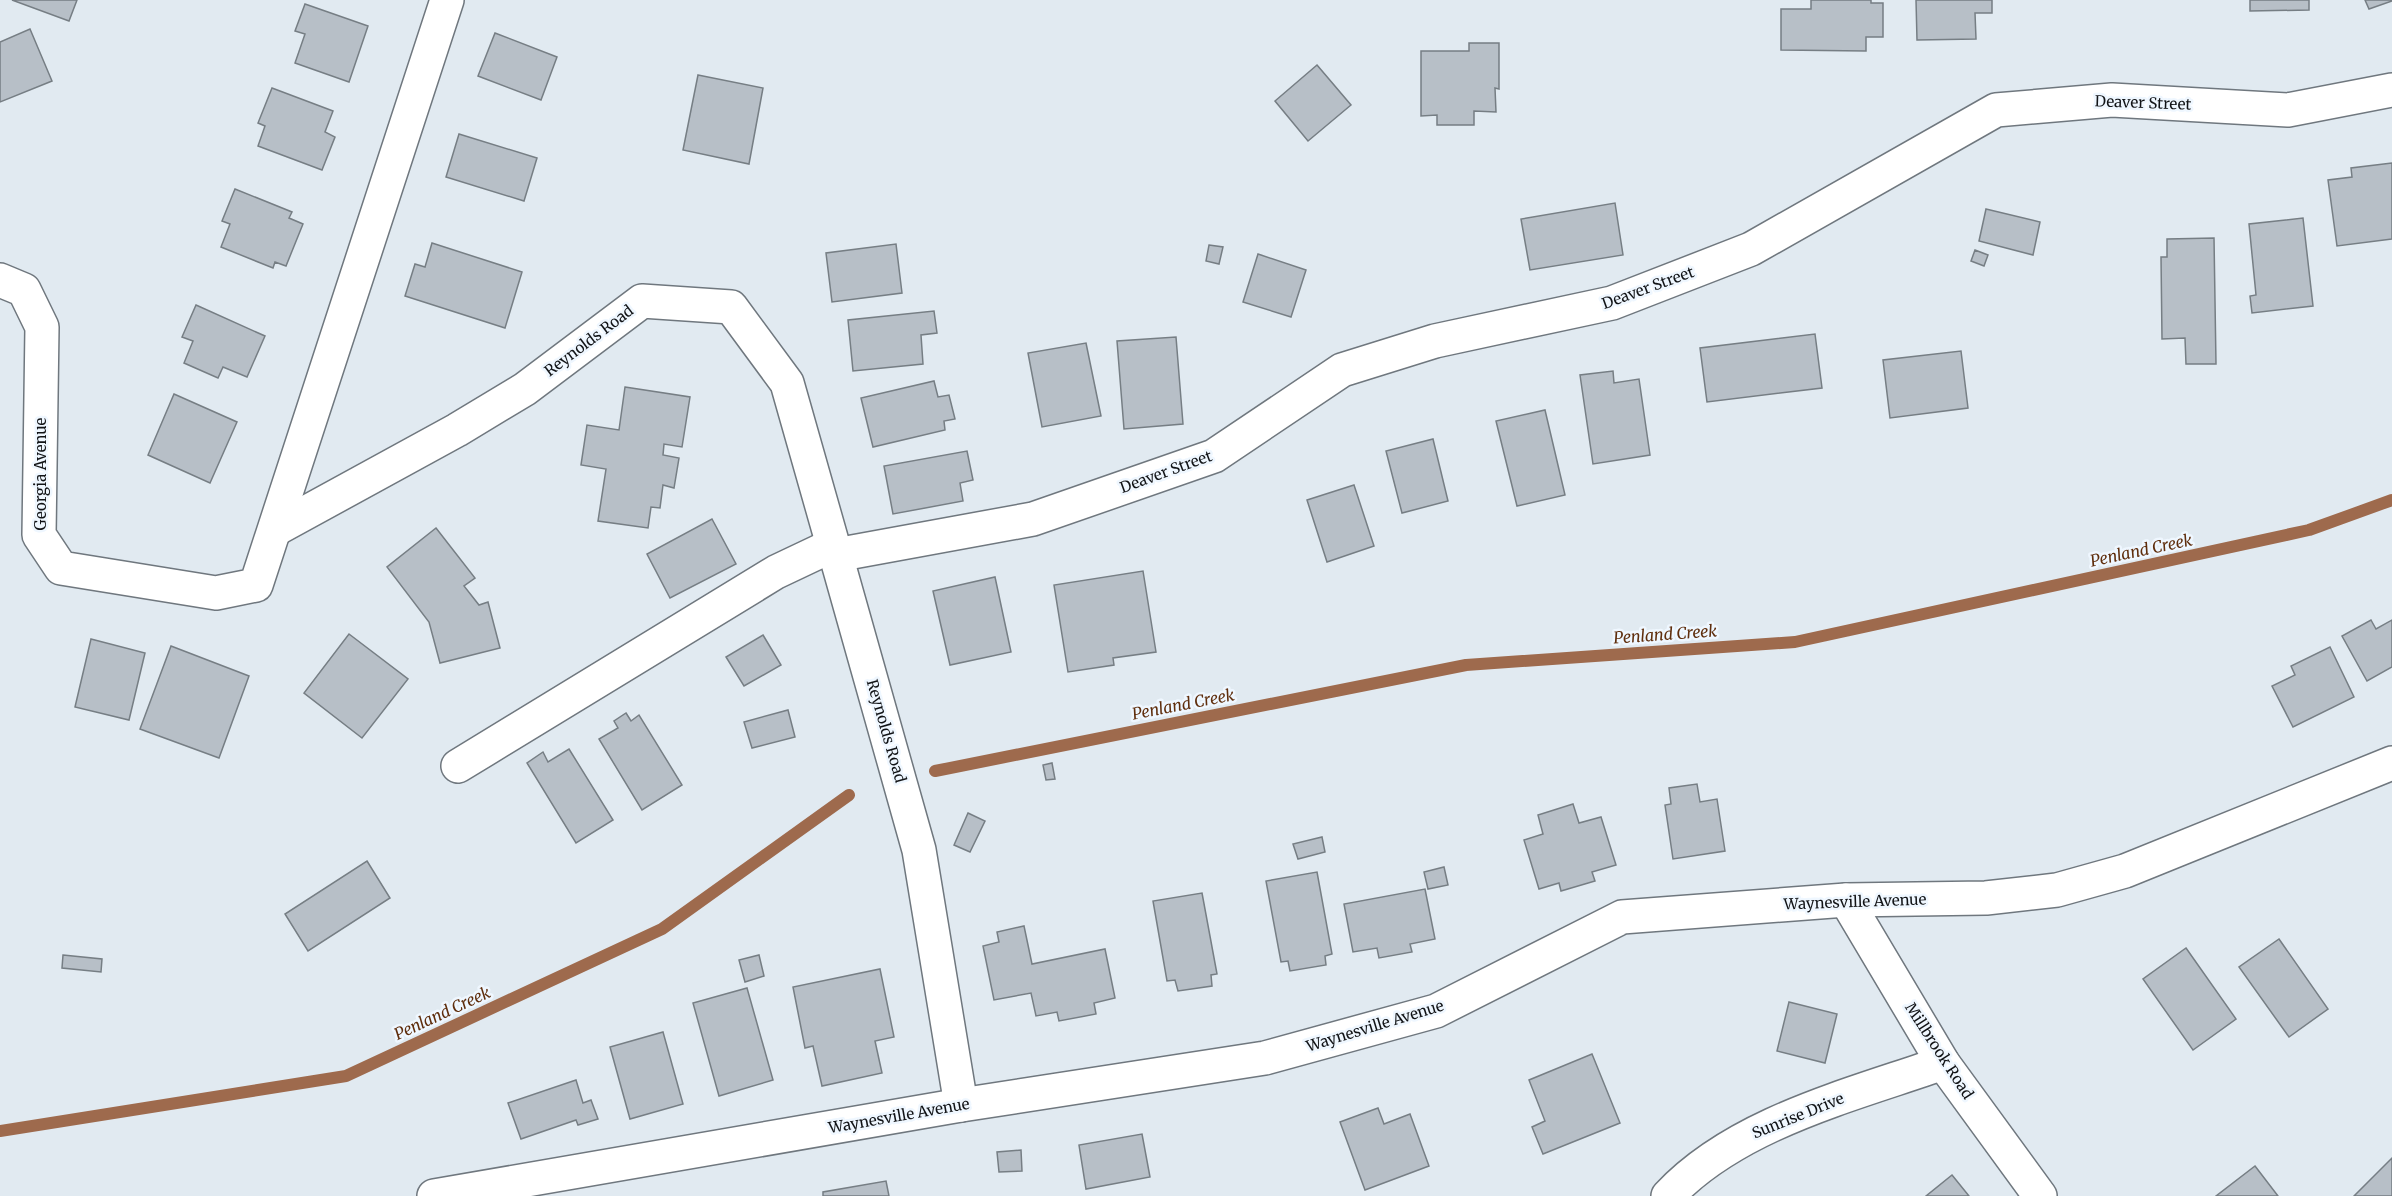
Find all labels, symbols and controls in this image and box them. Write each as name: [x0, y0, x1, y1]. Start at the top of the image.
street label: Deaver Street: [2094, 91, 2192, 114]
street label: Deaver Street: [1599, 262, 1697, 313]
street label: Reynolds Road: [540, 301, 637, 380]
street label: Georgia Avenue: [31, 417, 50, 530]
street label: Deaver Street: [1117, 446, 1215, 497]
water label: Penland Creek: [2088, 529, 2194, 571]
water label: Penland Creek: [1613, 620, 1718, 648]
street label: Reynolds Road: [863, 677, 910, 785]
water label: Penland Creek: [1130, 684, 1236, 724]
street label: Waynesville Avenue: [1782, 890, 1927, 914]
water label: Penland Creek: [391, 982, 493, 1044]
street label: Waynesville Avenue: [1303, 996, 1446, 1056]
street label: Millbrook Road: [1901, 999, 1978, 1103]
street label: Sunrise Drive: [1749, 1088, 1847, 1143]
street label: Waynesville Avenue: [826, 1094, 971, 1137]

